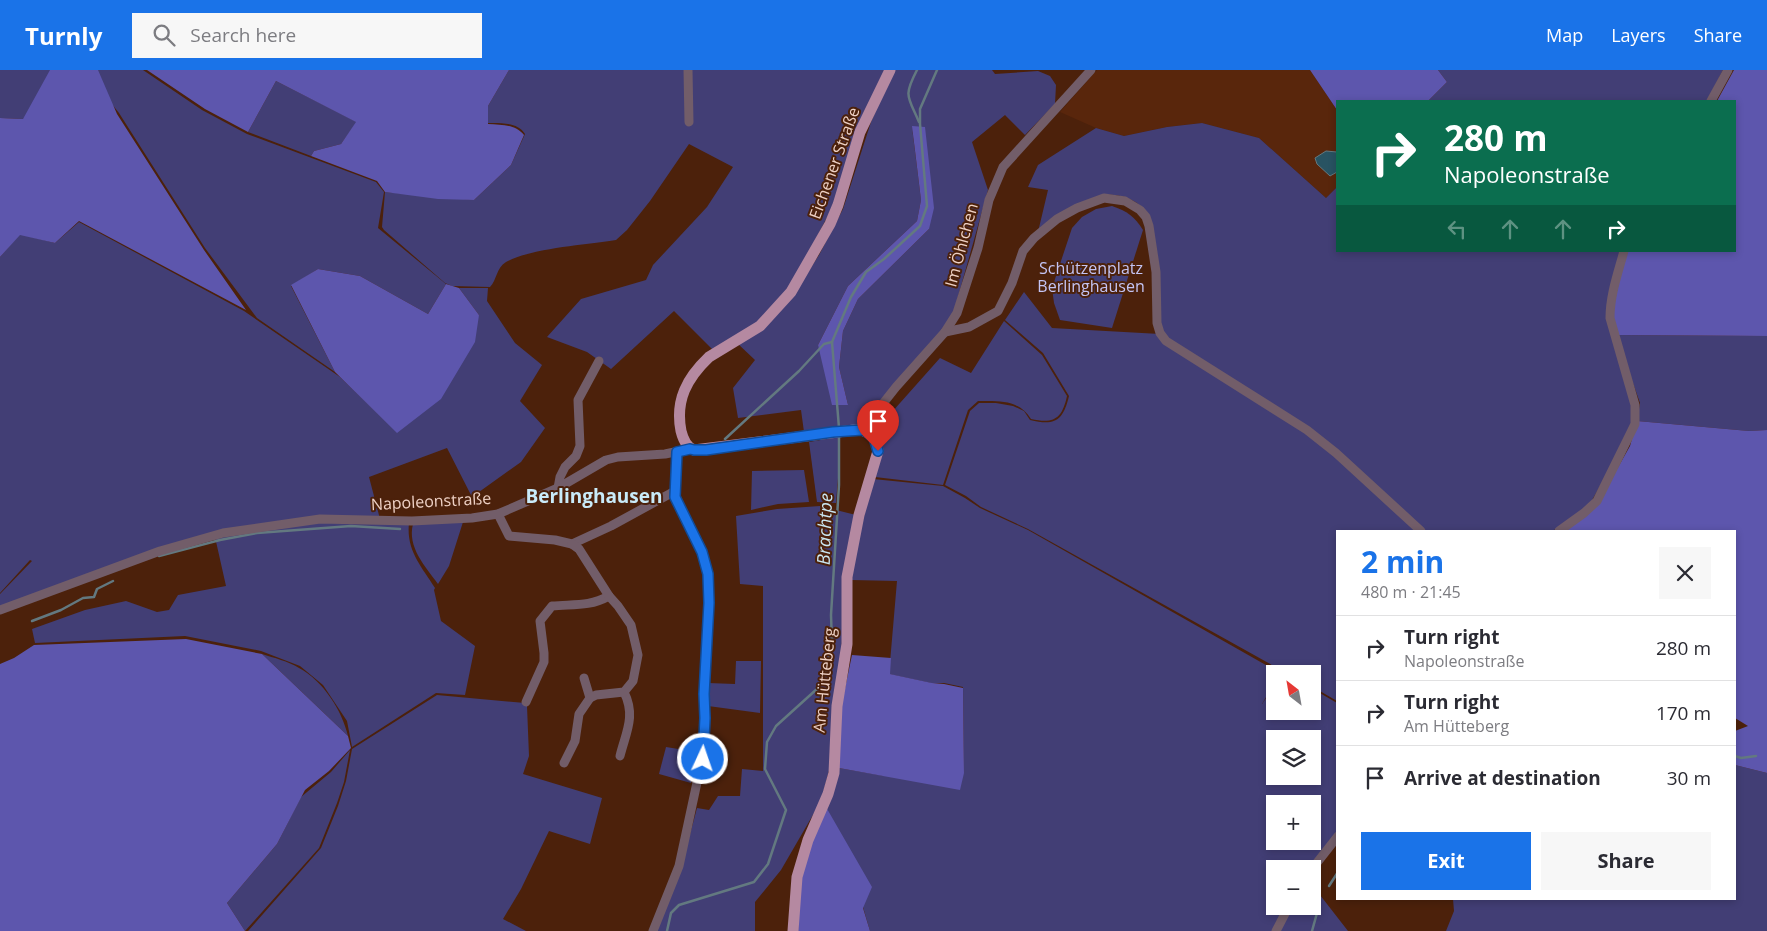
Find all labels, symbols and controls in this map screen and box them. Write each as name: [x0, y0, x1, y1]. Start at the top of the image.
search box: [132, 13, 482, 58]
text: Turnly: [25, 19, 102, 52]
icon: search: [150, 21, 178, 49]
text: Search here: [190, 22, 296, 48]
text: Map: [1546, 23, 1583, 47]
text: Layers: [1611, 23, 1666, 47]
text: Share: [1694, 23, 1742, 47]
street label: Eichener Straße: [804, 104, 864, 222]
text: 280 m: [1444, 114, 1548, 161]
icon: right: [1361, 120, 1426, 185]
text: Napoleonstraße: [1444, 159, 1610, 189]
street label: Im Öhlchen: [939, 201, 983, 289]
icon: left: [1443, 215, 1471, 243]
icon: ahead: [1496, 215, 1524, 243]
icon: ahead: [1549, 215, 1577, 243]
icon: right: [1602, 215, 1630, 243]
park label: Schützenplatz Berlinghausen: [1037, 257, 1145, 297]
pin: [857, 400, 899, 451]
icon: arrive: [864, 407, 892, 435]
district label: Berlinghausen: [525, 483, 663, 509]
street label: Napoleonstraße: [370, 487, 492, 515]
water label: Brachtpe: [811, 493, 837, 565]
text: 2 min: [1361, 541, 1444, 582]
button: close: [1659, 547, 1711, 599]
text: 480 m · 21:45: [1361, 581, 1461, 603]
text: Turn right: [1404, 624, 1499, 650]
street label: Am Hütteberg: [808, 626, 840, 733]
icon: right: [1361, 634, 1389, 662]
text: 280 m: [1656, 635, 1711, 661]
text: Napoleonstraße: [1404, 650, 1525, 672]
north arrow: [1266, 665, 1321, 720]
map controls: [1266, 665, 1321, 915]
text: Turn right: [1404, 689, 1499, 715]
icon: right: [1361, 699, 1389, 727]
text: 170 m: [1656, 700, 1711, 726]
text: Am Hütteberg: [1404, 715, 1509, 737]
button: layers: [1266, 730, 1321, 785]
position arrow: [676, 732, 728, 784]
icon: arrive: [1361, 764, 1389, 792]
text: Arrive at destination: [1404, 765, 1601, 791]
text: 30 m: [1667, 765, 1711, 791]
button: +: [1266, 795, 1321, 850]
button: Exit: [1361, 832, 1531, 890]
button: Share: [1541, 832, 1711, 890]
button: −: [1266, 860, 1321, 915]

